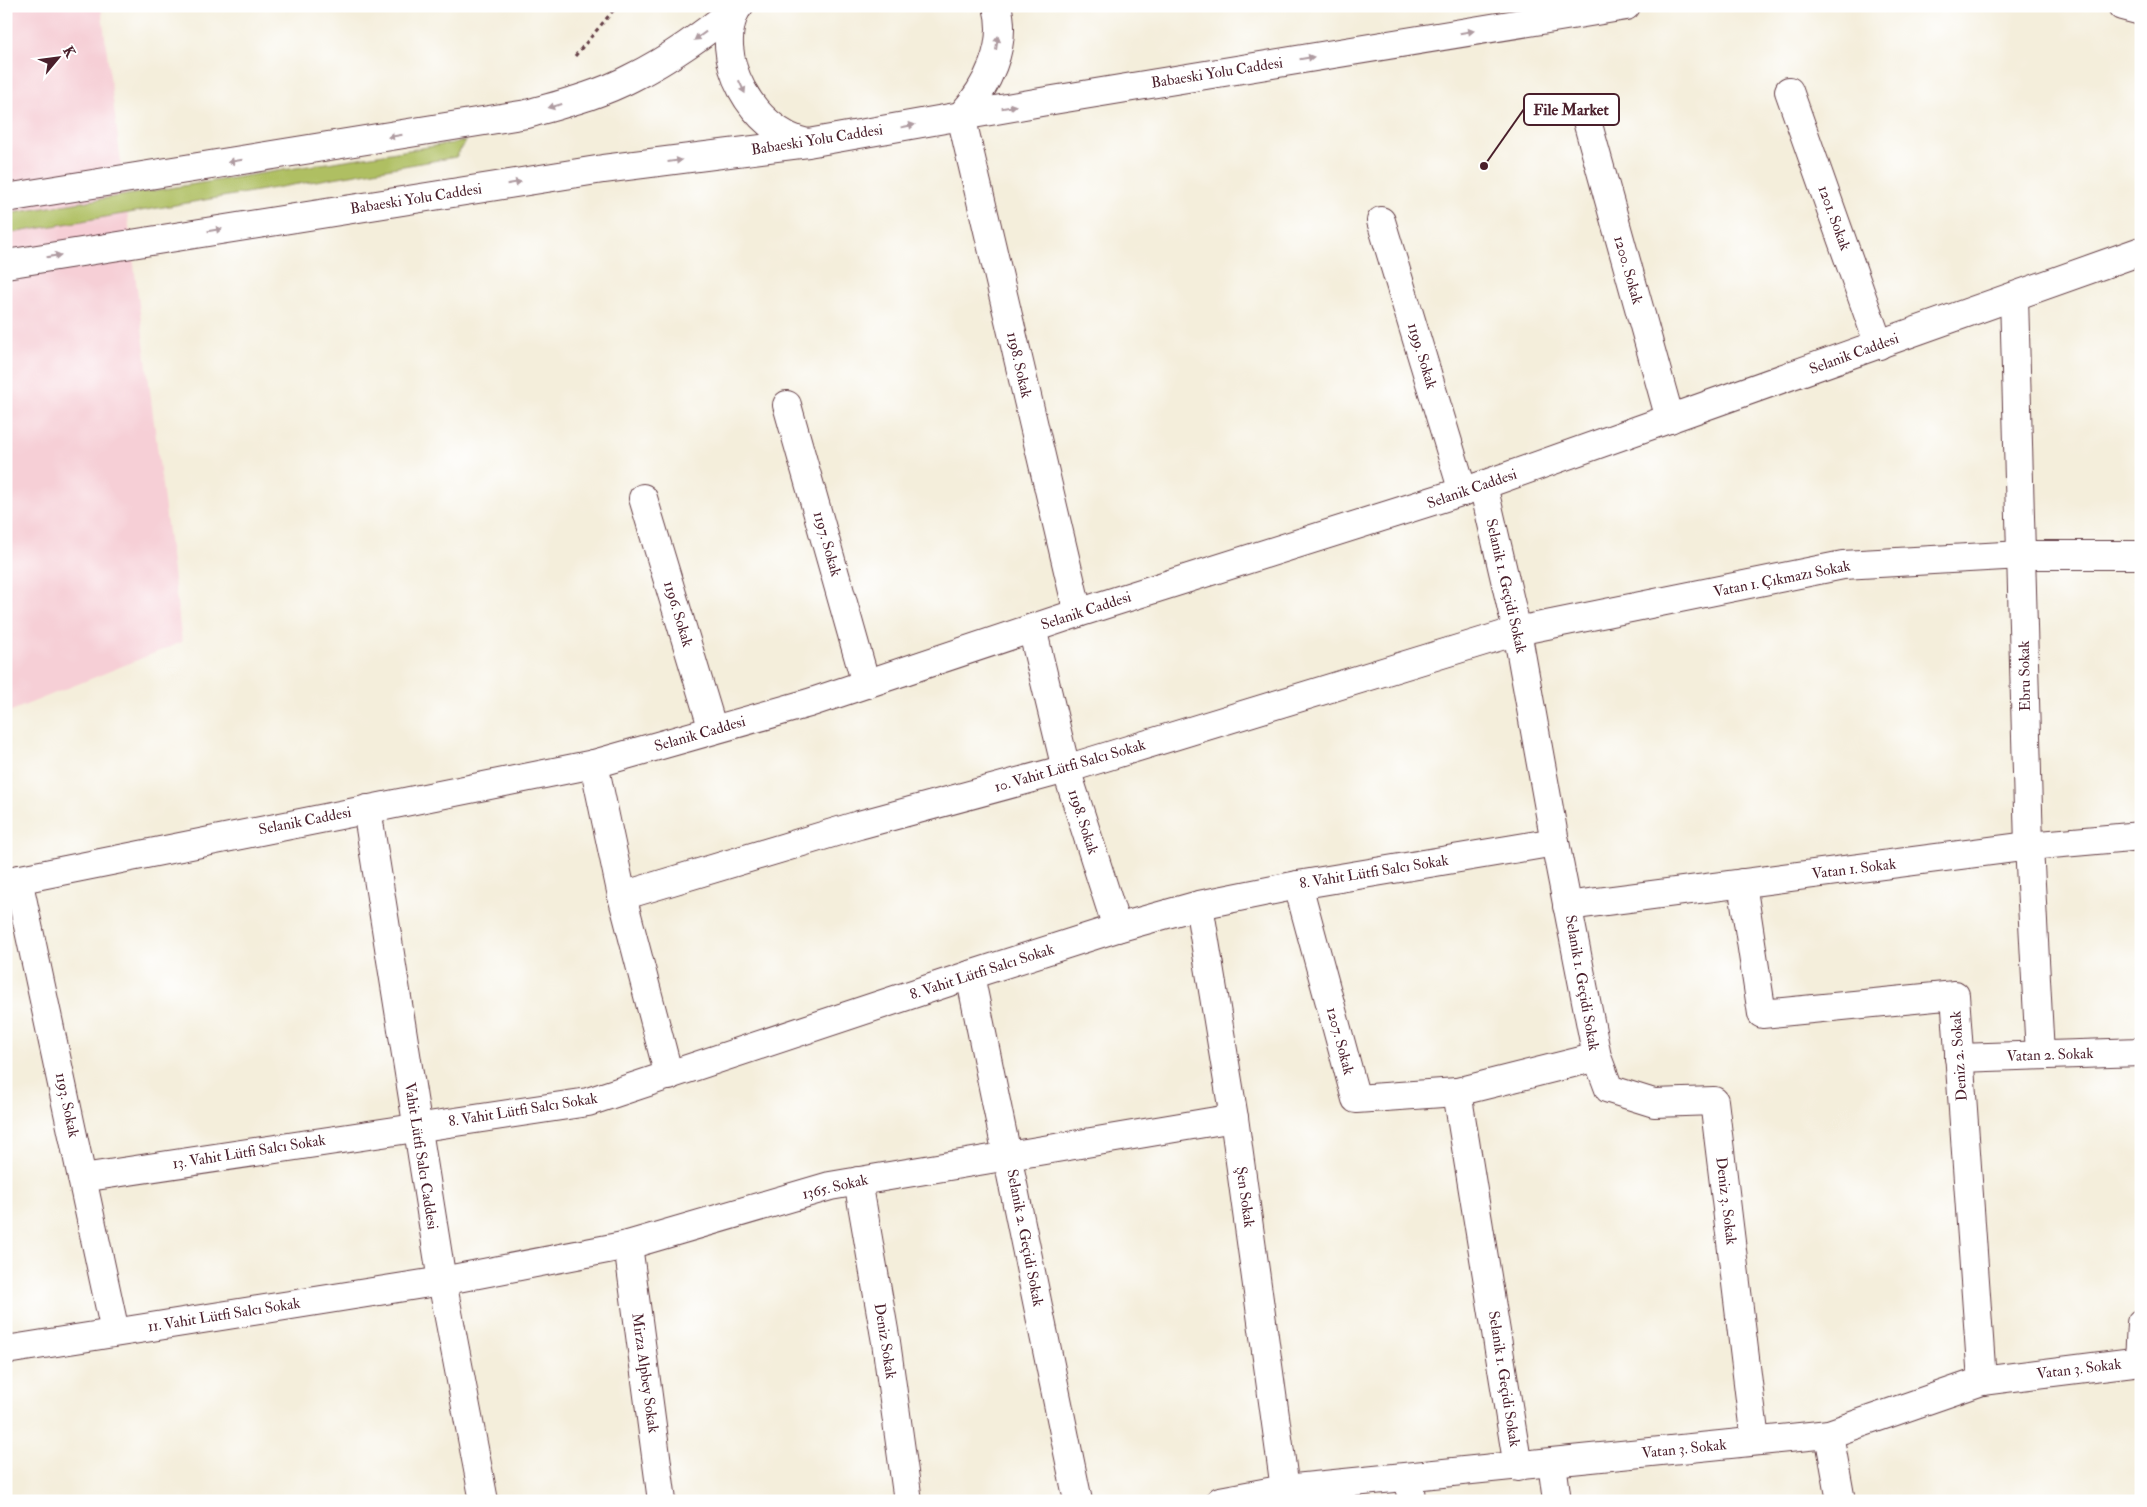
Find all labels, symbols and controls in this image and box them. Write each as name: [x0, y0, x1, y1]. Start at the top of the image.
one-way arrow: [1460, 27, 1476, 35]
one-way arrow: [693, 31, 707, 41]
north arrow: [32, 32, 82, 82]
one-way arrow: [993, 34, 1001, 50]
text: K: [59, 44, 79, 61]
street label: Babaeski Yolu Caddesi: [1150, 53, 1284, 93]
one-way arrow: [1300, 54, 1316, 62]
one-way arrow: [738, 80, 746, 94]
callout: File Market: [1524, 94, 1619, 125]
text: File Market: [1533, 100, 1610, 120]
one-way arrow: [547, 103, 562, 111]
one-way arrow: [1001, 103, 1017, 111]
street label: Babaeski Yolu Caddesi: [750, 120, 884, 160]
one-way arrow: [900, 121, 916, 129]
one-way arrow: [387, 132, 403, 140]
one-way arrow: [667, 157, 683, 165]
one-way arrow: [226, 158, 242, 166]
one-way arrow: [506, 178, 522, 186]
street label: Babaeski Yolu Caddesi: [349, 179, 483, 219]
street label: 1201. Sokak: [1813, 183, 1855, 253]
one-way arrow: [207, 226, 223, 234]
street label: 1200. Sokak: [1609, 234, 1647, 306]
one-way arrow: [47, 252, 63, 260]
street label: 1199. Sokak: [1403, 321, 1441, 391]
street label: Selanik Caddesi: [1807, 329, 1901, 379]
street label: 1198. Sokak: [1002, 330, 1036, 400]
street label: Selanik Caddesi: [1424, 465, 1520, 513]
street label: 1197. Sokak: [809, 509, 845, 579]
street label: Selanik 1. Geçidi Sokak: [1481, 517, 1531, 655]
street label: Vatan 1. Çıkmazı Sokak: [1712, 556, 1852, 602]
street label: 1196. Sokak: [659, 579, 697, 649]
street label: Selanik Caddesi: [1038, 587, 1134, 635]
street label: Ebru Sokak: [2015, 641, 2035, 711]
street label: Selanik Caddesi: [652, 712, 748, 756]
street label: 10. Vahit Lütfi Salcı Sokak: [992, 735, 1148, 797]
street label: 1198. Sokak: [1064, 787, 1102, 857]
street label: Selanik Caddesi: [257, 803, 353, 839]
street label: 8. Vahit Lütfi Salcı Sokak: [1298, 851, 1450, 893]
street label: Vatan 1. Sokak: [1811, 854, 1897, 884]
street label: Selanik 1. Geçidi Sokak: [1561, 914, 1603, 1052]
street label: 8. Vahit Lütfi Salcı Sokak: [907, 940, 1057, 1004]
street label: 1207. Sokak: [1322, 1005, 1358, 1077]
street label: Deniz 2. Sokak: [1946, 1010, 1972, 1102]
street label: Vatan 2. Sokak: [2006, 1044, 2094, 1066]
street label: 1193. Sokak: [51, 1071, 83, 1139]
street label: Vahit Lütfi Salcı Caddesi: [400, 1081, 442, 1231]
street label: 8. Vahit Lütfi Salcı Sokak: [447, 1089, 599, 1131]
street label: 13. Vahit Lütfi Salcı Sokak: [171, 1131, 327, 1173]
street label: Deniz 3. Sokak: [1711, 1156, 1741, 1246]
street label: Şen Sokak: [1231, 1165, 1259, 1229]
street label: Selanik 2. Geçidi Sokak: [1002, 1168, 1048, 1308]
street label: 1365. Sokak: [800, 1170, 870, 1204]
street label: 11. Vahit Lütfi Salcı Sokak: [146, 1294, 302, 1336]
street label: Deniz Sokak: [870, 1302, 900, 1380]
street label: Selanik 1. Geçidi Sokak: [1484, 1310, 1524, 1448]
street label: Mirza Alpbey Sokak: [626, 1312, 663, 1434]
street label: Vatan 3. Sokak: [2036, 1354, 2122, 1384]
street label: Vatan 3. Sokak: [1641, 1435, 1727, 1463]

